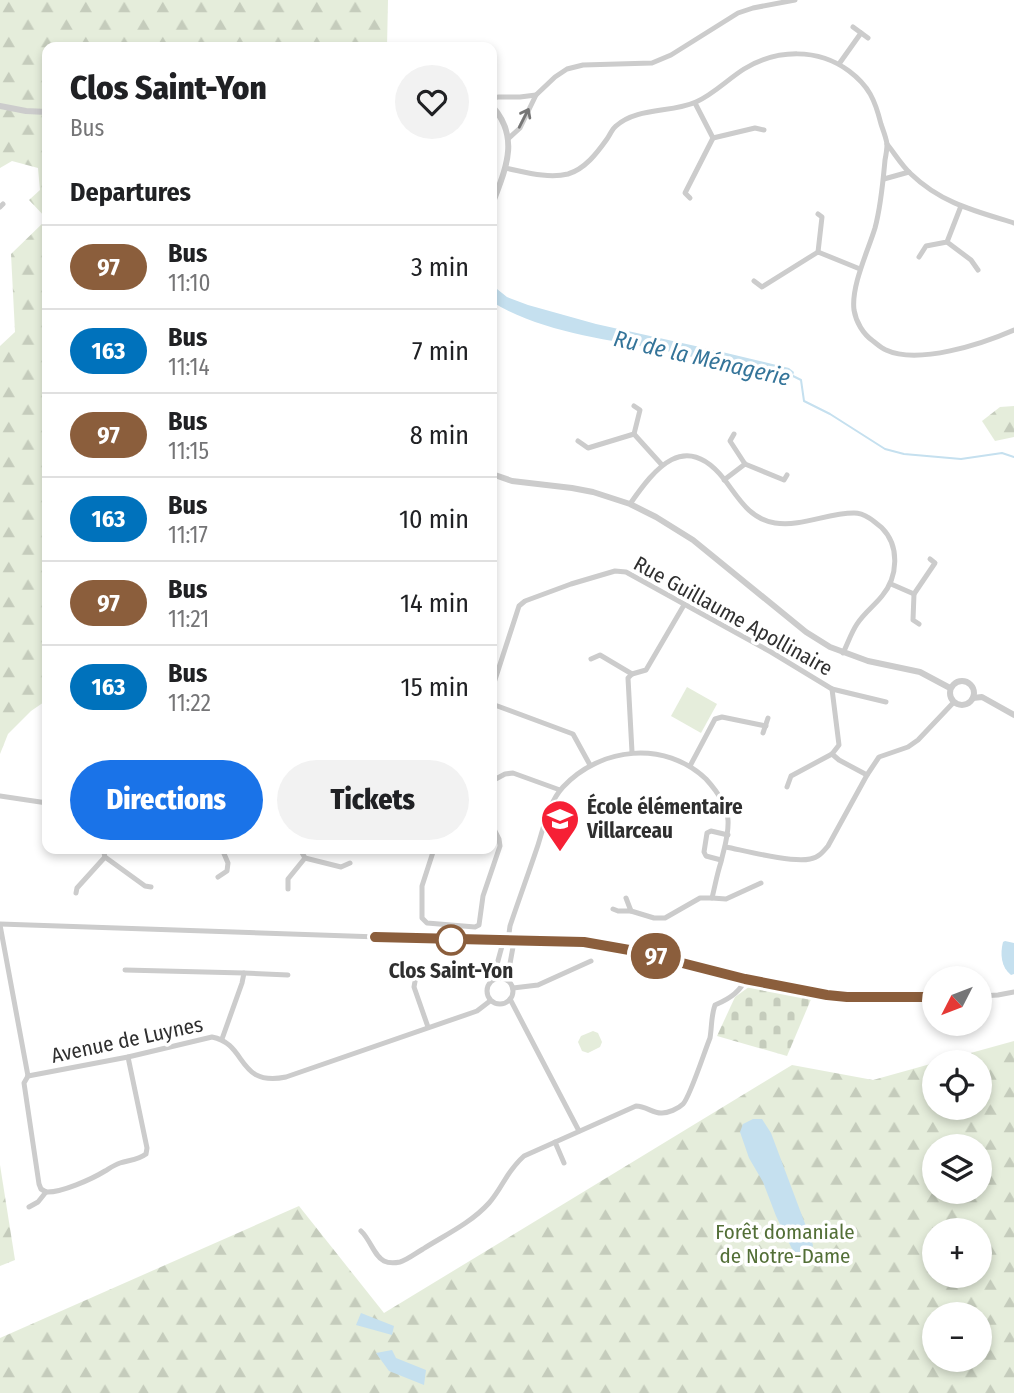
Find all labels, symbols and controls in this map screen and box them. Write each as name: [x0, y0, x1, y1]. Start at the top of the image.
button: heart: [395, 65, 469, 139]
text: Clos Saint-Yon: [70, 68, 267, 108]
one-way arrow: [518, 108, 532, 129]
text: Bus: [70, 114, 104, 142]
text: Departures: [70, 177, 191, 208]
text: Bus: [168, 238, 207, 269]
text: 3 min: [411, 252, 469, 283]
text: 97: [97, 253, 120, 281]
text: 11:10: [168, 269, 211, 297]
text: Bus: [168, 322, 207, 353]
water label: Ru de la Ménagerie: [611, 324, 793, 392]
text: 7 min: [412, 336, 469, 367]
text: 163: [92, 337, 125, 365]
text: 11:14: [168, 353, 210, 381]
text: Bus: [168, 406, 207, 437]
text: 8 min: [410, 420, 469, 451]
text: 97: [97, 421, 120, 449]
text: 11:15: [168, 437, 209, 465]
text: Bus: [168, 490, 207, 521]
text: 10 min: [399, 504, 469, 535]
text: 163: [92, 505, 125, 533]
text: 11:17: [168, 521, 208, 549]
street label: Rue Guillaume Apollinaire: [629, 551, 837, 681]
text: Bus: [168, 574, 207, 605]
text: 14 min: [400, 588, 469, 619]
text: 97: [97, 589, 120, 617]
text: 11:21: [168, 605, 209, 633]
text: Bus: [168, 658, 207, 689]
text: 15 min: [401, 672, 469, 703]
text: 163: [92, 673, 125, 701]
text: 11:22: [168, 689, 211, 717]
button: Directions: [70, 760, 263, 840]
button: Tickets: [277, 760, 469, 840]
place label: École élémentaire Villarceau: [586, 793, 743, 844]
school or university icon: École élémentaire Villarceau: [539, 798, 581, 853]
marker: Clos Saint-Yon: [436, 925, 466, 955]
line badge: 97: [624, 933, 688, 979]
text: 97: [645, 942, 667, 970]
place label: Clos Saint-Yon: [389, 958, 513, 984]
north arrow: [922, 966, 992, 1036]
map controls: [922, 966, 992, 1372]
street label: Avenue de Luynes: [49, 1011, 205, 1069]
button: locate: [922, 1050, 992, 1120]
button: layers: [922, 1134, 992, 1204]
button: +: [922, 1218, 992, 1288]
park label: Forêt domaniale de Notre-Dame: [715, 1219, 855, 1269]
button: −: [922, 1302, 992, 1372]

